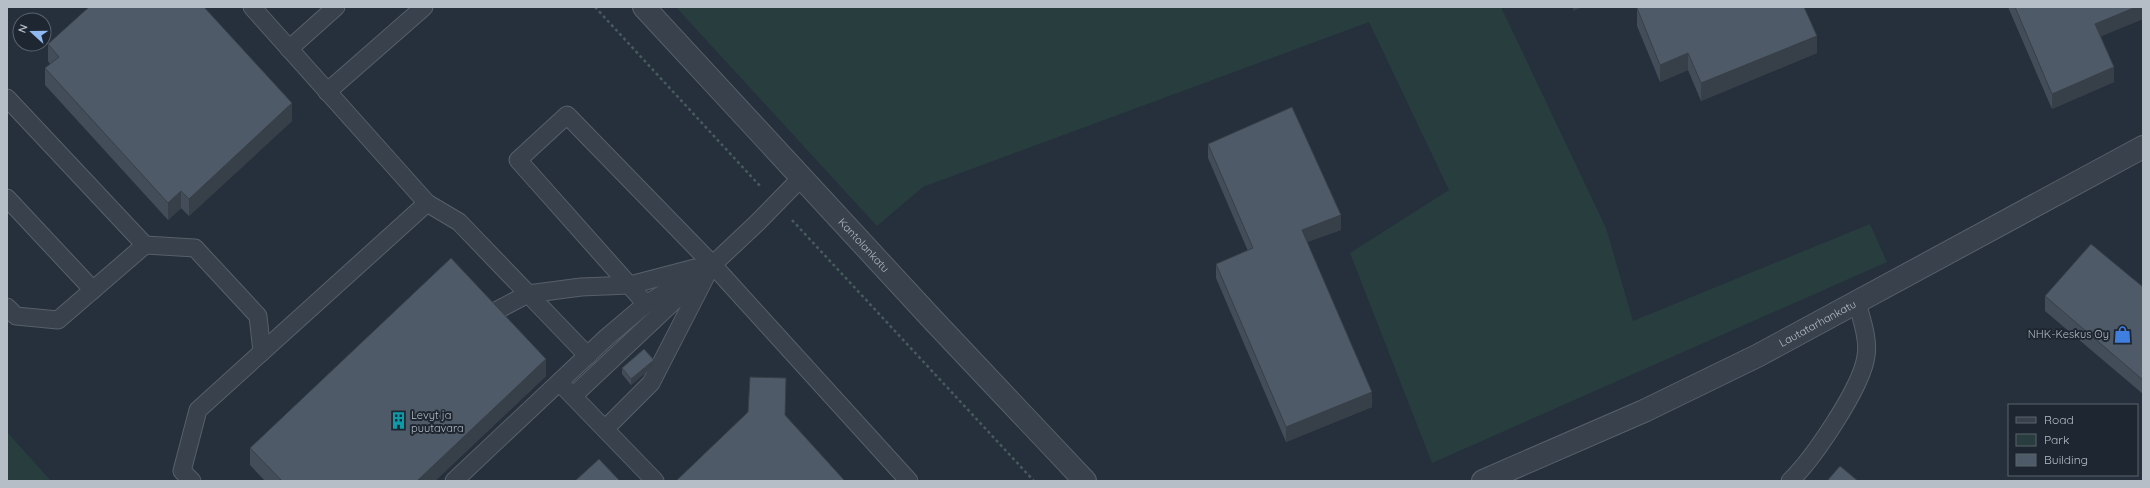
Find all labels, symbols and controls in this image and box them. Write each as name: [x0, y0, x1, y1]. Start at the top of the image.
north arrow: [12, 12, 52, 52]
text: N: [15, 22, 31, 35]
street label: Kantolankatu: [835, 215, 892, 275]
street label: Lautatarhankatu: [1777, 297, 1858, 350]
shop icon: NHK-Keskus Oy: [2112, 324, 2132, 344]
place label: NHK-Keskus Oy: [2028, 327, 2109, 341]
legend: [2008, 404, 2138, 476]
place label: Levyt ja puutavara: [411, 408, 464, 435]
building icon: Levyt ja puutavara: [388, 411, 408, 431]
text: Road: [2044, 412, 2074, 427]
text: Park: [2044, 432, 2069, 447]
text: Building: [2044, 452, 2088, 467]

